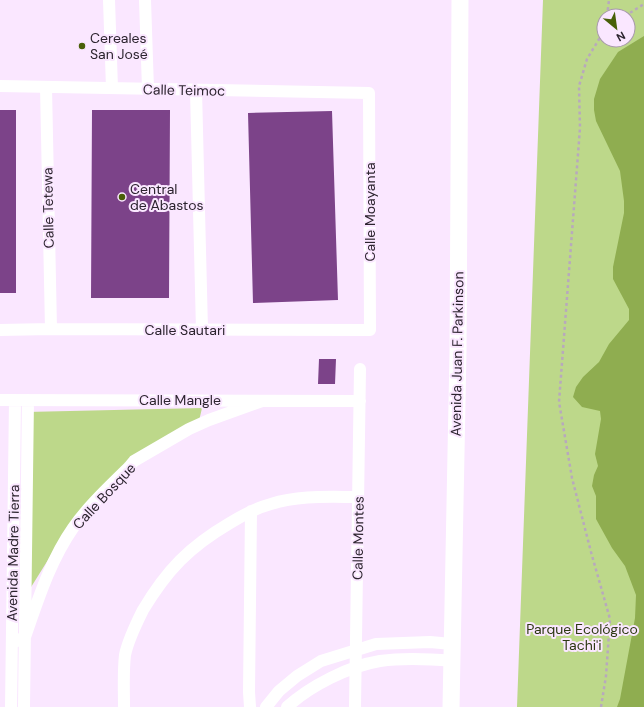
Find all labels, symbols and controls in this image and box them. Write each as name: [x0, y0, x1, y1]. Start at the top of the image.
north arrow: [596, 8, 636, 48]
place label: Cereales San José: [90, 29, 148, 63]
text: N: [614, 29, 628, 45]
marker: Cereales San José: [77, 41, 87, 51]
street label: Calle Teimoc: [143, 80, 225, 100]
street label: Calle Moayanta: [361, 162, 379, 262]
street label: Calle Tetewa: [38, 167, 58, 249]
place label: Central de Abastos: [130, 180, 203, 214]
marker: Central de Abastos: [117, 192, 127, 202]
street label: Avenida Juan F. Parkinson: [447, 271, 467, 437]
street label: Calle Sautari: [145, 321, 225, 339]
street label: Calle Mangle: [139, 391, 221, 409]
street label: Calle Bosque: [69, 459, 139, 533]
street label: Avenida Madre Tierra: [3, 484, 23, 622]
street label: Calle Montes: [348, 496, 368, 580]
park label: Parque Ecológico Tachi'i: [526, 620, 638, 654]

